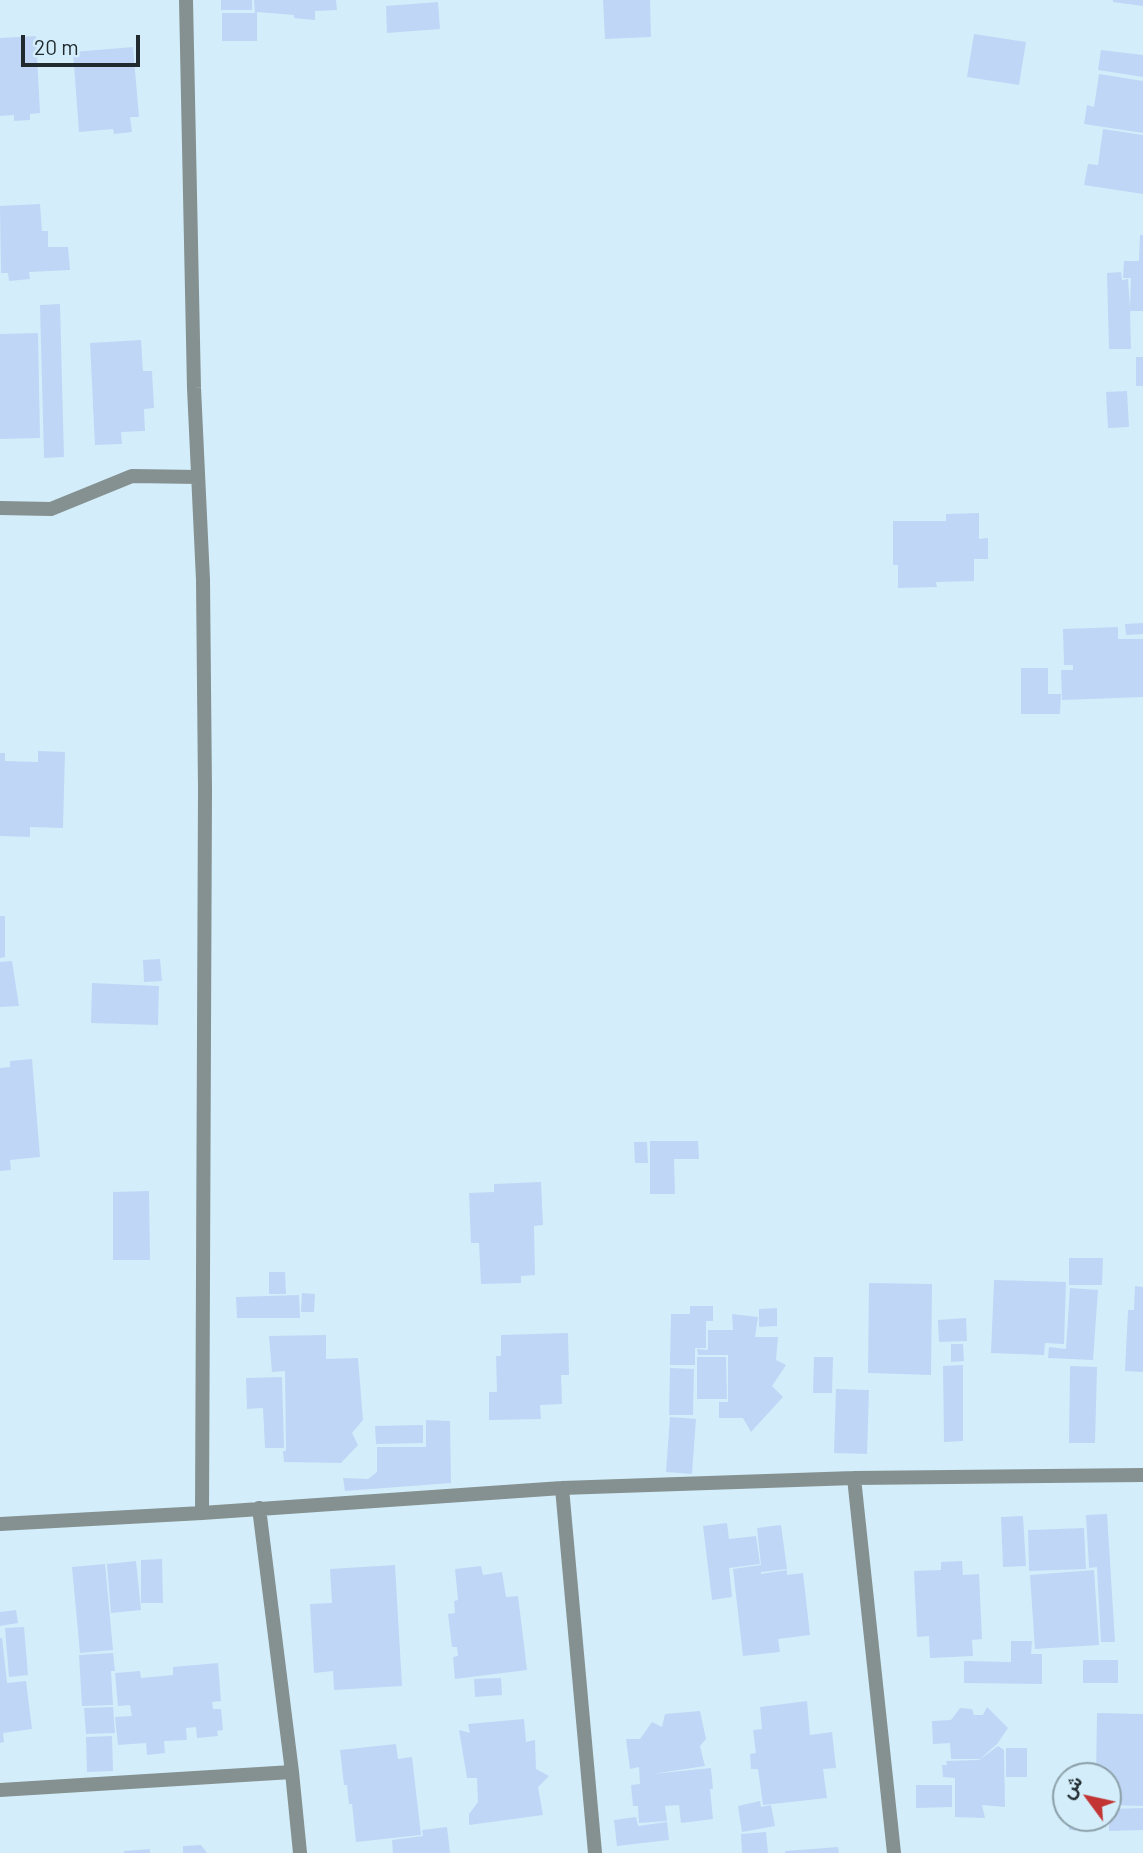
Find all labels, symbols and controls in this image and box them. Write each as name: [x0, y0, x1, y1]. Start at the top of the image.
scale bar: [24, 21, 144, 65]
text: 20 m: [34, 34, 79, 59]
north arrow: [1052, 1762, 1122, 1832]
text: ش: [1055, 1771, 1087, 1802]

